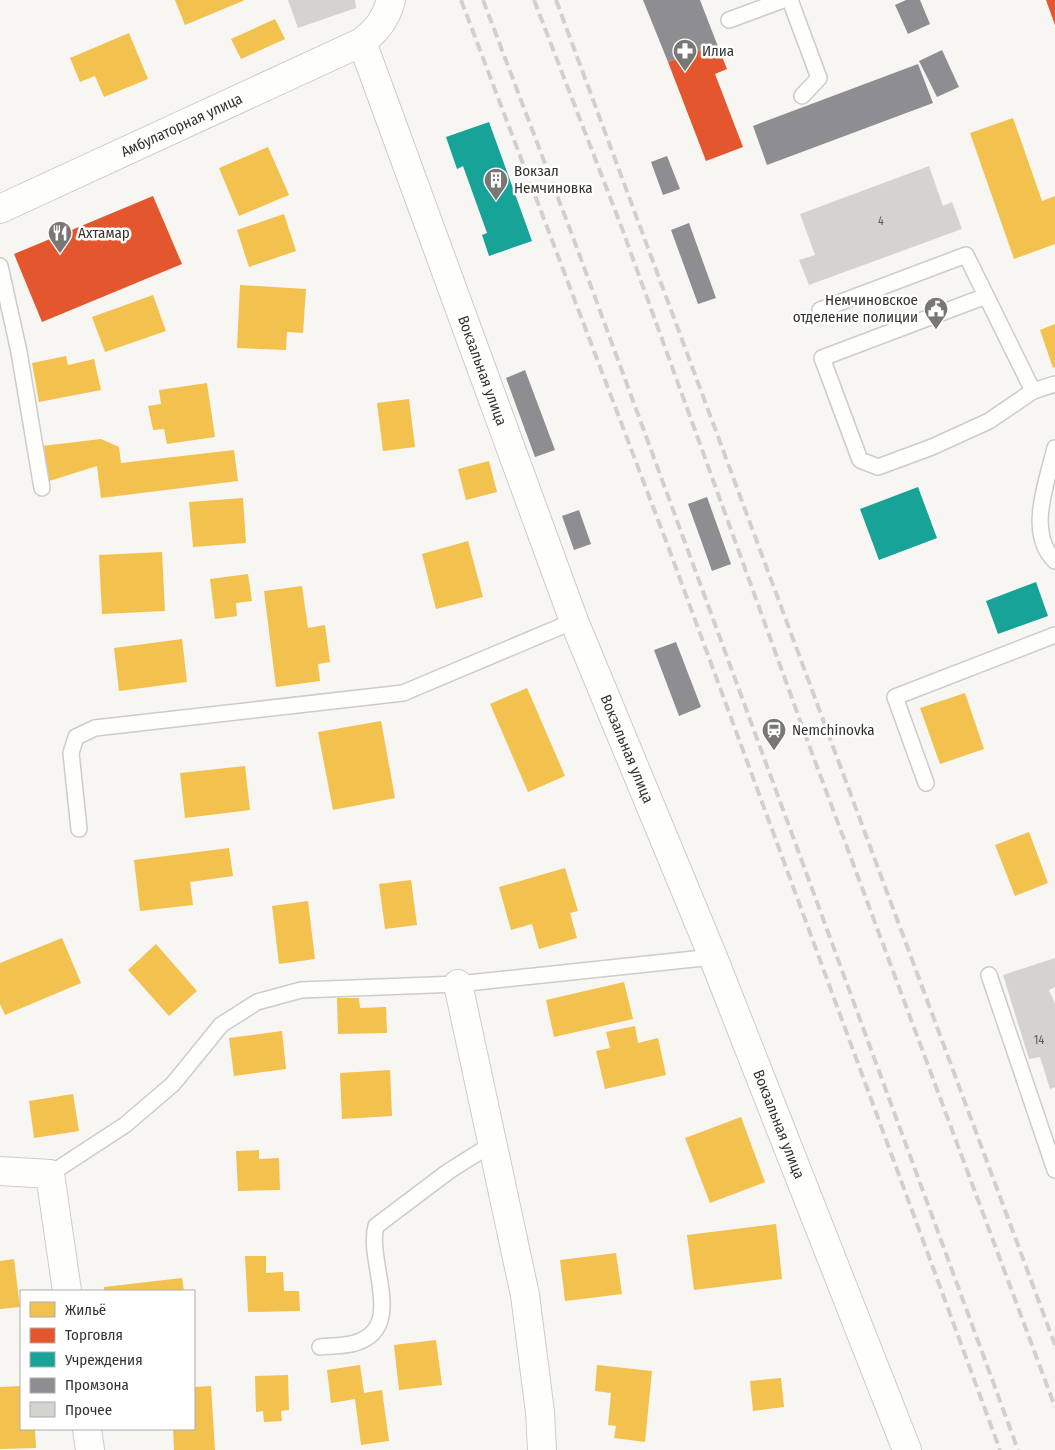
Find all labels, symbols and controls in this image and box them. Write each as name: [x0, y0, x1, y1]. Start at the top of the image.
pharmacy icon: Илиа: [672, 38, 698, 72]
place label: Илиа: [702, 42, 734, 60]
street label: Амбулаторная улица: [118, 89, 245, 161]
place label: Вокзал Немчиновка: [514, 162, 593, 197]
building icon: Вокзал Немчиновка: [483, 167, 509, 201]
house number: 4: [878, 214, 884, 228]
restaurant icon: Ахтамар: [47, 220, 73, 254]
place label: Ахтамар: [78, 224, 130, 242]
place label: Немчиновское отделение полиции: [793, 291, 918, 326]
public building icon: Немчиновское отделение полиции: [923, 296, 949, 330]
street label: Вокзальная улица: [454, 313, 511, 428]
street label: Вокзальная улица: [596, 692, 657, 806]
station icon: Nemchinovka: [761, 717, 787, 751]
place label: Nemchinovka: [792, 721, 875, 739]
house number: 14: [1034, 1033, 1044, 1047]
street label: Вокзальная улица: [749, 1067, 808, 1181]
legend: [20, 1290, 195, 1430]
text: Жильё: [65, 1301, 106, 1319]
text: Торговля: [65, 1326, 123, 1344]
text: Учреждения: [64, 1351, 143, 1369]
text: Промзона: [65, 1376, 129, 1394]
text: Прочее: [65, 1401, 112, 1419]

